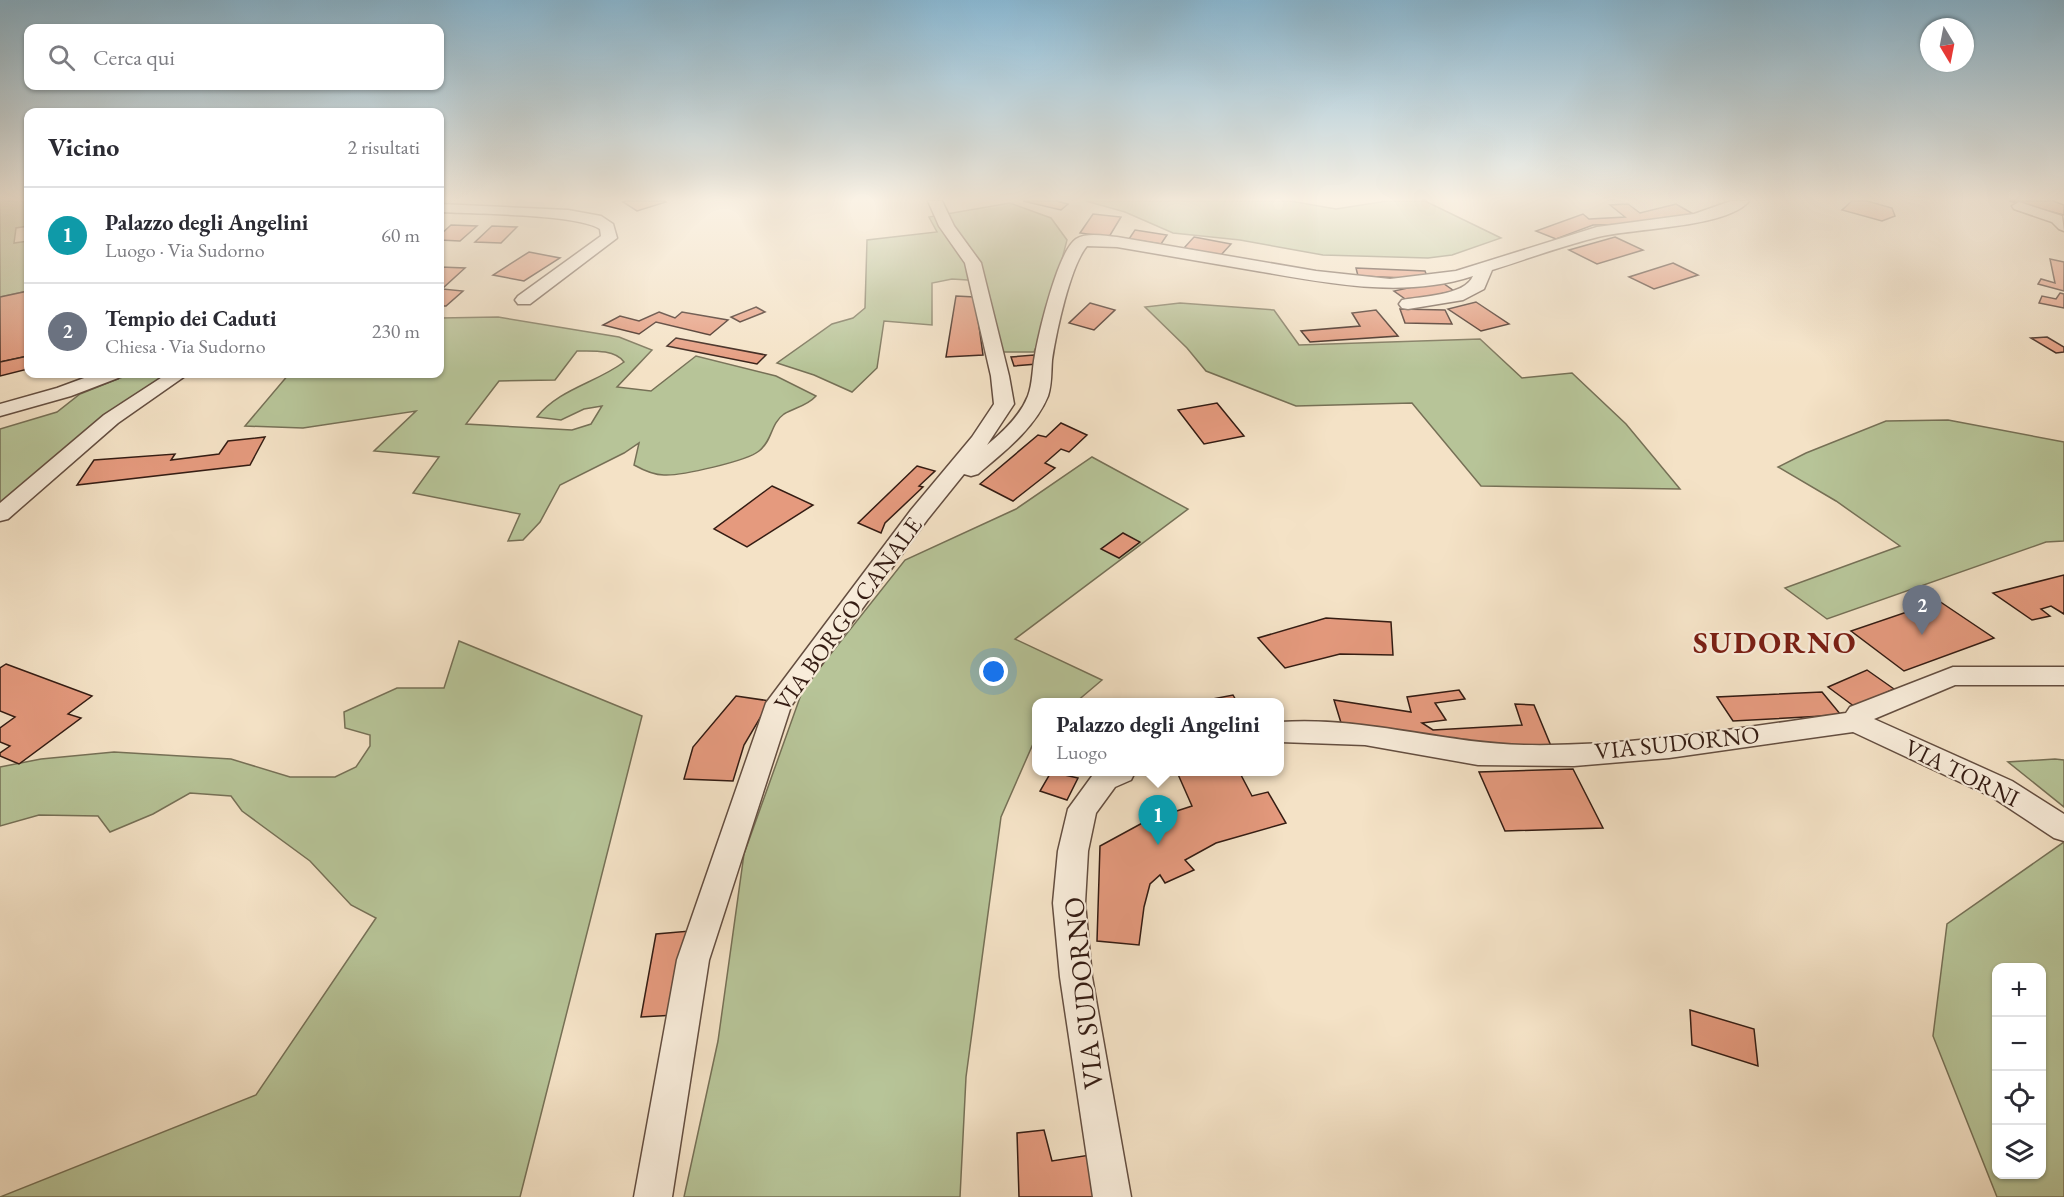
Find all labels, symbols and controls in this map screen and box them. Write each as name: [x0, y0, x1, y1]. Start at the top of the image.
north arrow: [1920, 18, 1974, 72]
search box: [24, 24, 444, 90]
icon: search: [45, 41, 78, 74]
text: Cerca qui: [93, 43, 175, 72]
text: Vicino: [48, 130, 119, 164]
text: 2 risultati: [348, 134, 420, 160]
text: Palazzo degli Angelini: [105, 208, 308, 237]
text: 1: [62, 222, 73, 248]
text: 60 m: [381, 222, 420, 248]
text: Luogo · Via Sudorno: [105, 237, 265, 263]
text: Tempio dei Caduti: [105, 304, 276, 333]
text: 2: [62, 318, 73, 344]
text: 230 m: [372, 318, 420, 344]
text: Chiesa · Via Sudorno: [105, 333, 266, 359]
street label: VIA BORGO CANALE: [767, 510, 929, 717]
pin: 2: [1902, 586, 1942, 635]
district label: SUDORNO: [1693, 623, 1857, 662]
your location: [979, 657, 1008, 686]
popup: [1032, 698, 1284, 776]
text: Palazzo degli Angelini: [1056, 710, 1260, 739]
street label: VIA SUDORNO: [1593, 718, 1761, 767]
street label: VIA TORNI: [1900, 731, 2025, 814]
text: Luogo: [1056, 739, 1107, 765]
pin: 1: [1138, 796, 1178, 845]
street label: VIA SUDORNO: [1055, 895, 1111, 1091]
map controls: [1992, 963, 2046, 1179]
button: +: [1992, 963, 2046, 1017]
button: −: [1992, 1017, 2046, 1071]
button: locate: [1992, 1071, 2046, 1125]
button: layers: [1992, 1125, 2046, 1179]

